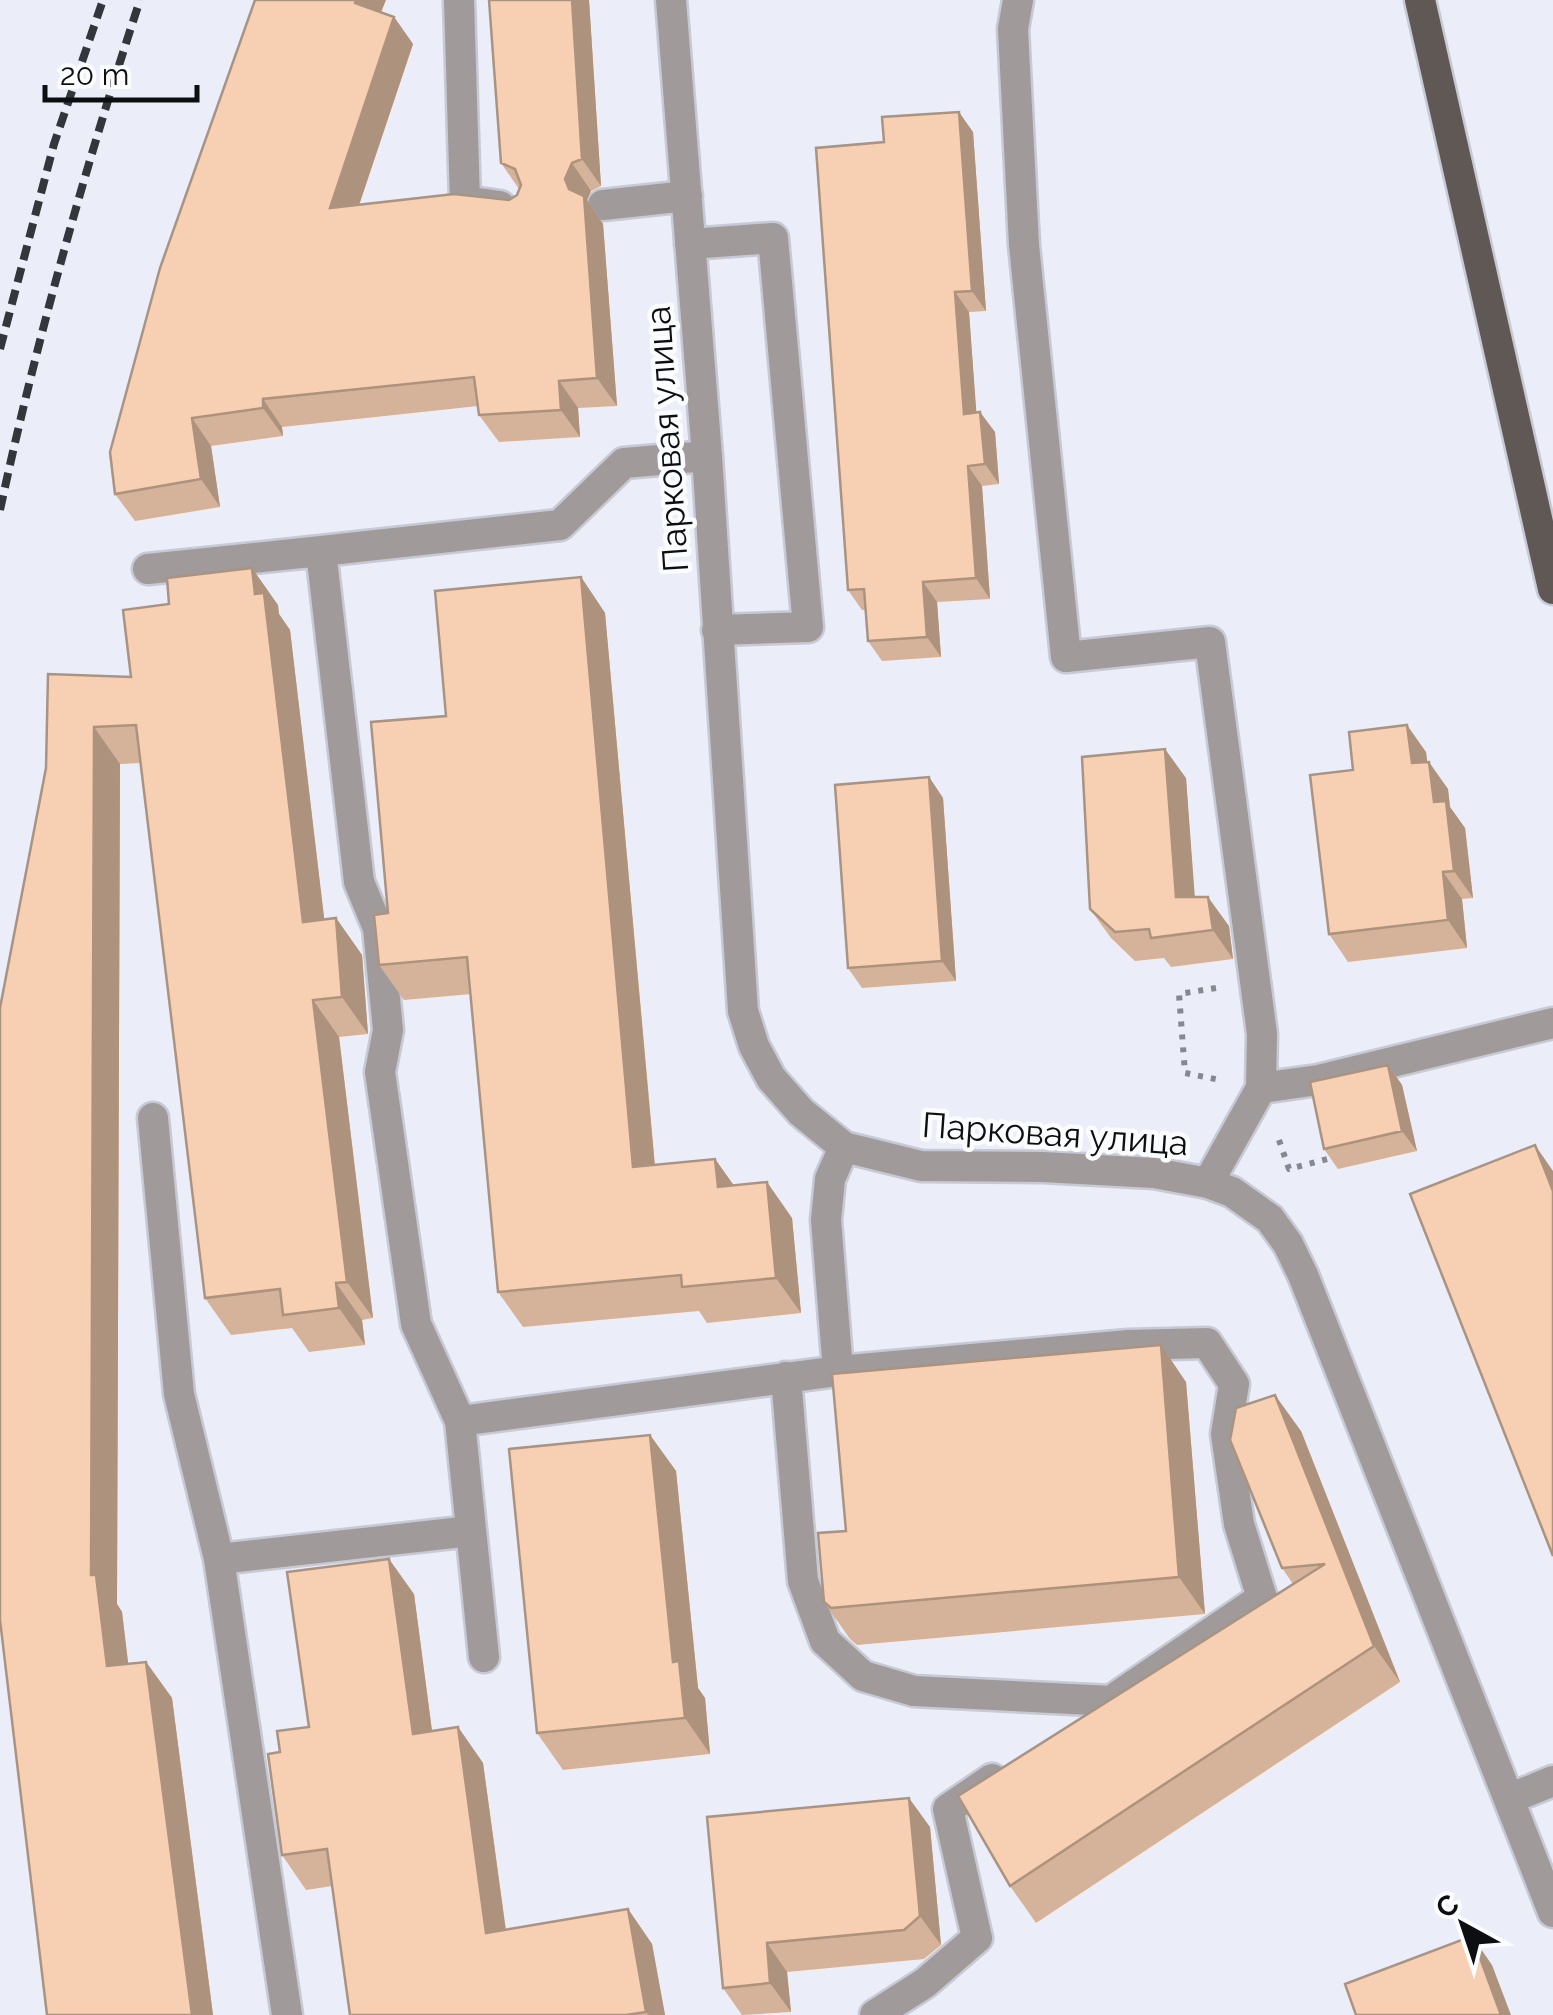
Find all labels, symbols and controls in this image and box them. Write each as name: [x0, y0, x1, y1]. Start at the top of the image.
scale bar: [45, 40, 198, 102]
text: 20 m: [60, 57, 129, 92]
street label: Парковая улица: [637, 305, 696, 573]
street label: Парковая улица: [921, 1104, 1189, 1163]
north arrow: [1413, 1875, 1513, 1975]
text: С: [1429, 1887, 1465, 1925]

